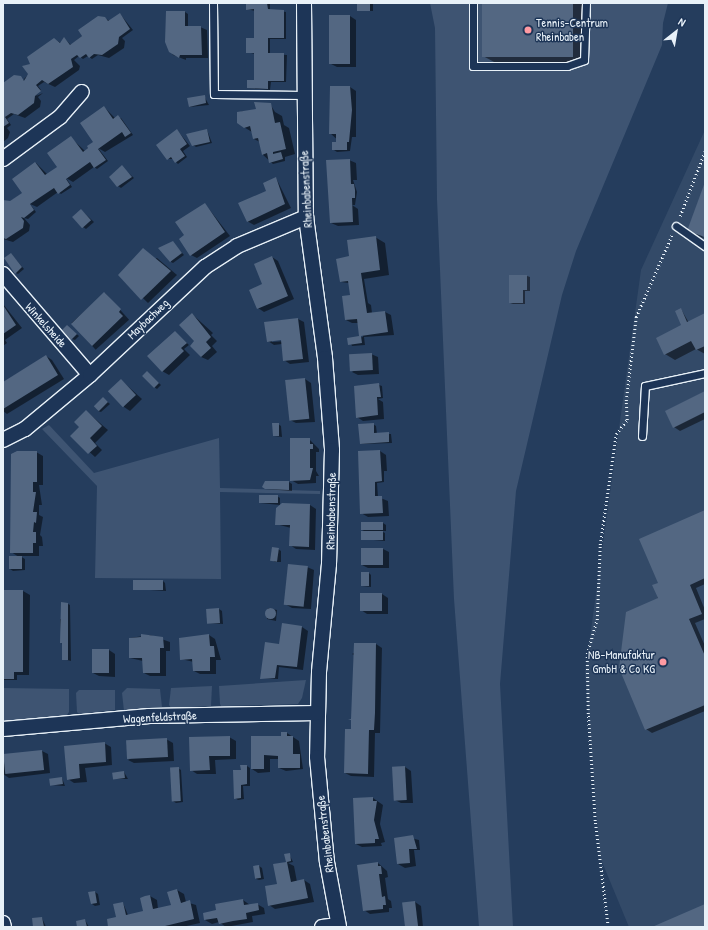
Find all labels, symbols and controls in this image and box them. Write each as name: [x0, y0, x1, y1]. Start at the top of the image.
north arrow: [656, 12, 696, 52]
text: N: [676, 14, 688, 29]
place label: Tennis-Centrum Rheinbaben: [536, 16, 608, 44]
marker: Tennis-Centrum Rheinbaben: [523, 25, 533, 35]
street label: Rheinbabenstraße: [297, 150, 315, 228]
street label: Maybachweg: [124, 296, 172, 342]
street label: Winkelsheide: [22, 300, 70, 350]
street label: Rheinbabenstraße: [323, 472, 339, 550]
place label: NB-Manufaktur GmbH & Co KG: [588, 648, 655, 676]
marker: NB-Manufaktur GmbH & Co KG: [658, 657, 668, 667]
street label: Wagenfeldstraße: [123, 708, 197, 726]
street label: Rheinbabenstraße: [313, 795, 337, 873]

